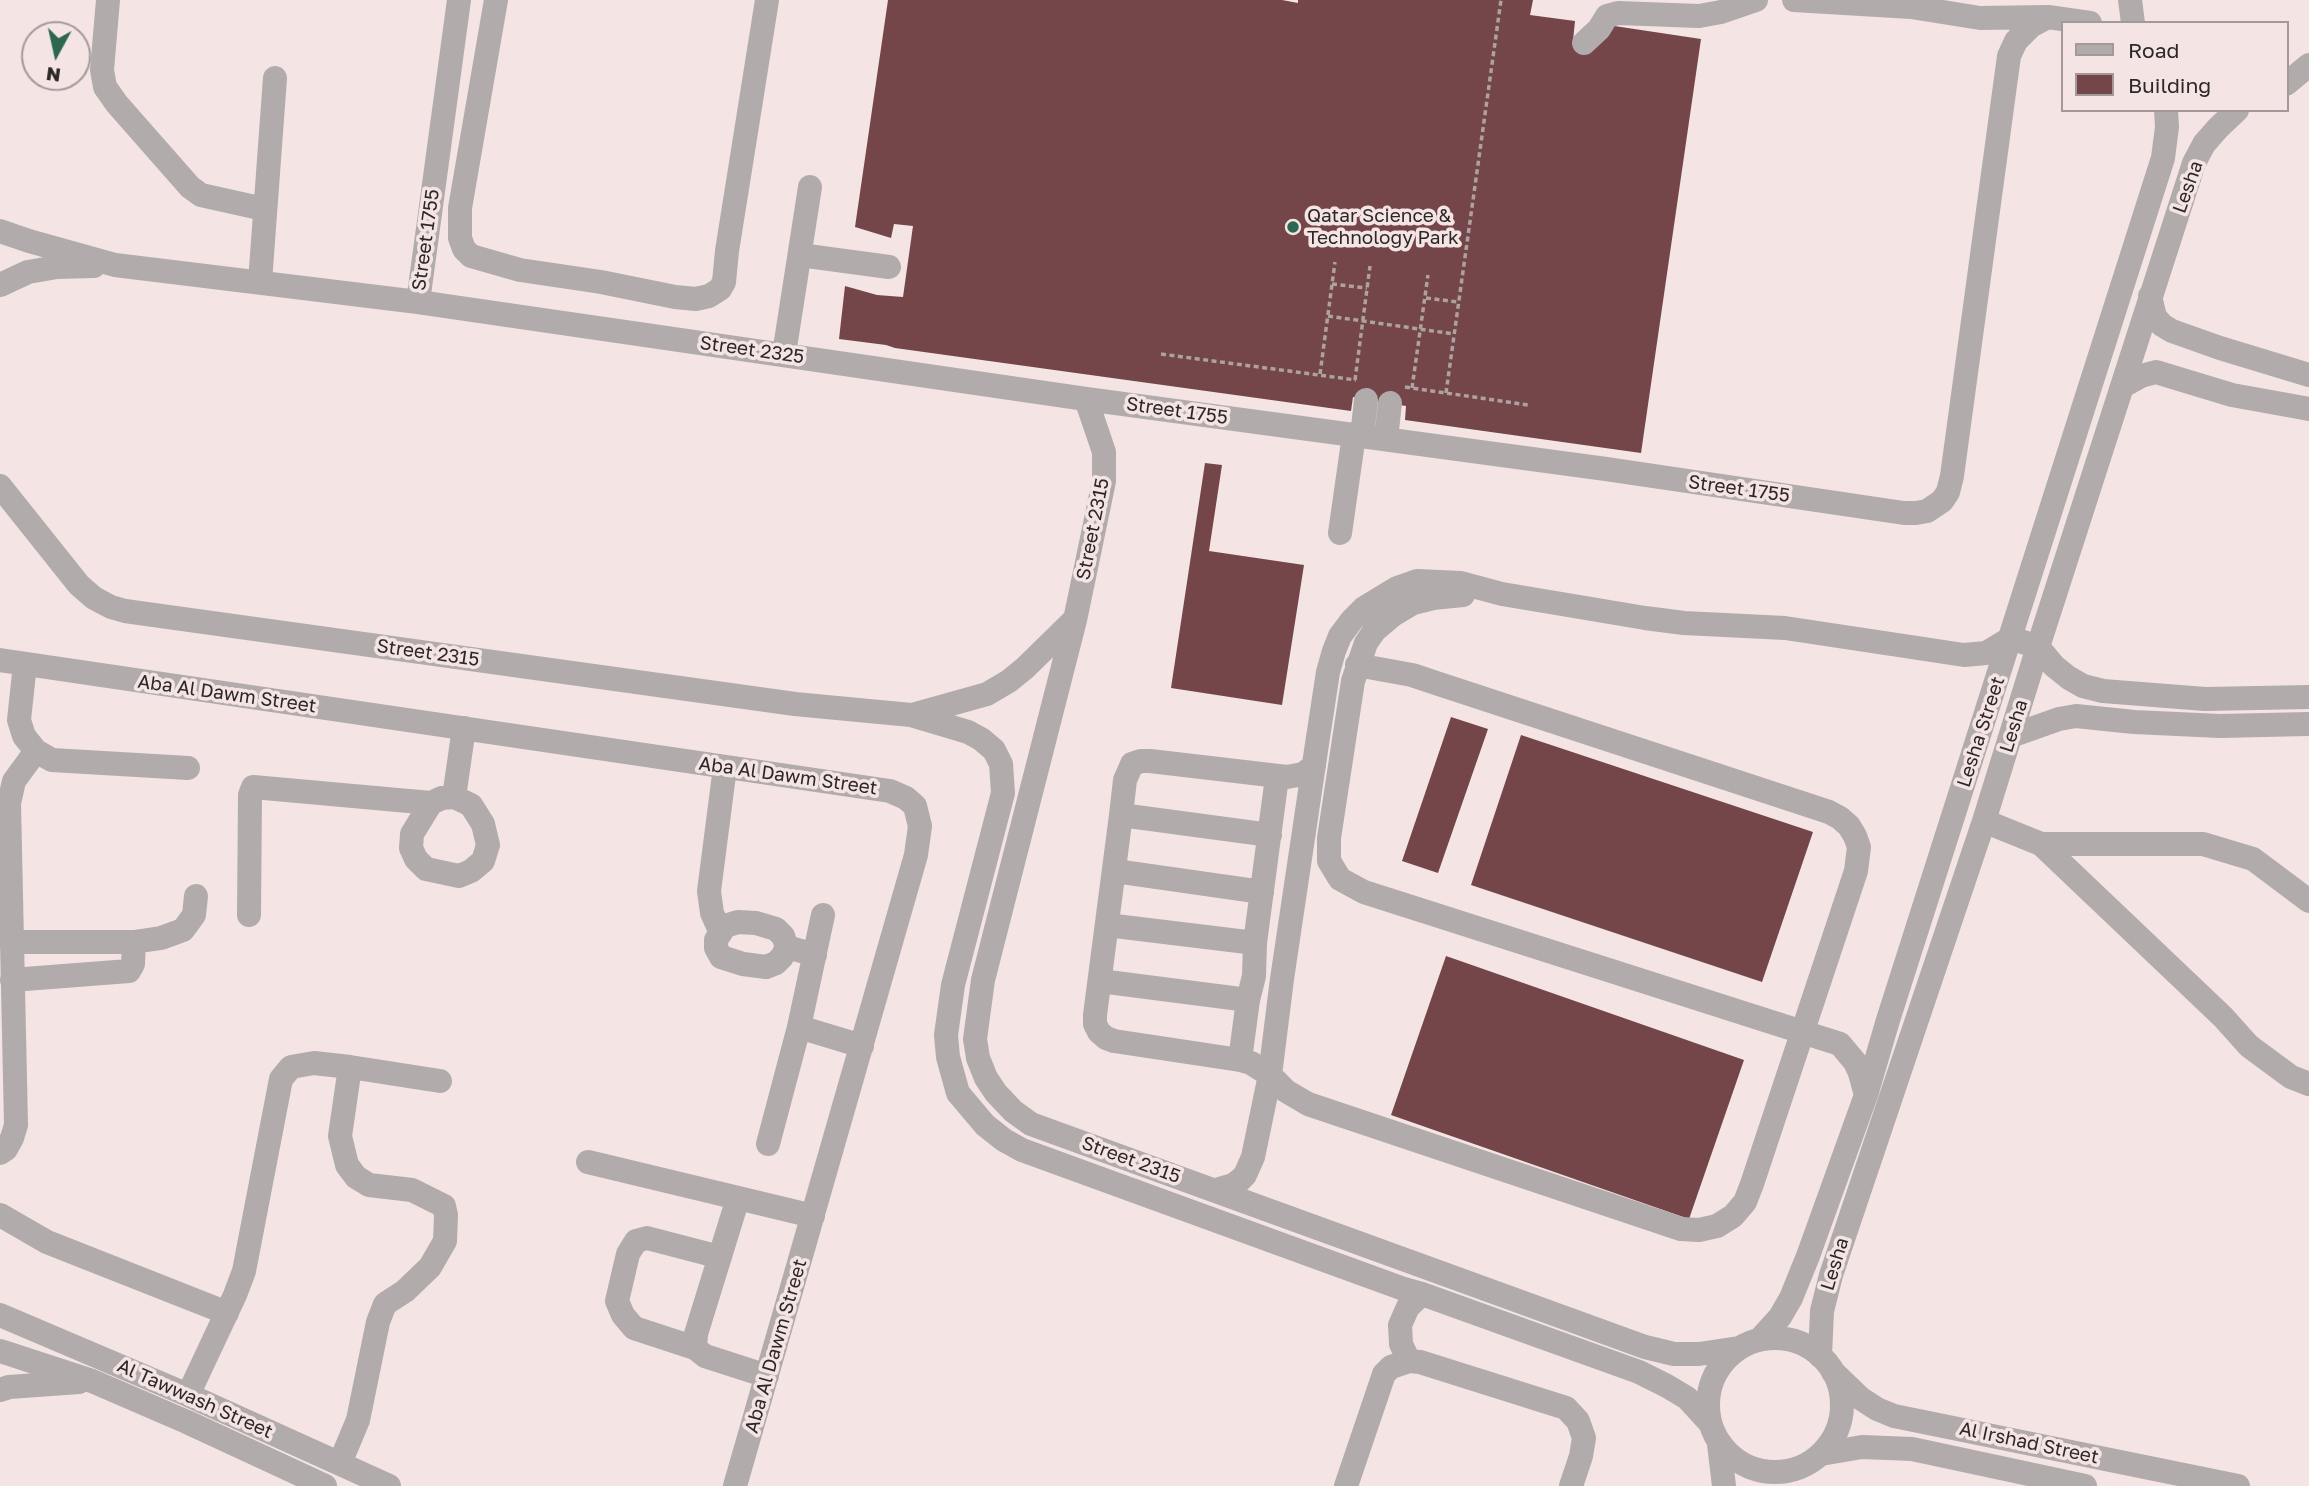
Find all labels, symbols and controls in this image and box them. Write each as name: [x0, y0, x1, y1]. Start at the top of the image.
north arrow: [21, 21, 91, 91]
legend: [2060, 21, 2288, 112]
text: Road: [2128, 37, 2179, 63]
text: N: [45, 63, 62, 88]
text: Building: [2128, 72, 2211, 98]
street label: Lesha: [2168, 158, 2208, 216]
street label: Street 1755: [408, 188, 444, 292]
place label: Qatar Science & Technology Park: [1307, 205, 1459, 249]
marker: Qatar Science & Technology Park: [1285, 219, 1301, 235]
street label: Street 2325: [698, 331, 806, 369]
street label: Street 1755: [1125, 393, 1229, 429]
street label: Street 1755: [1687, 471, 1791, 507]
street label: Street 2315: [1072, 476, 1114, 582]
street label: Street 2315: [375, 635, 481, 671]
street label: Aba Al Dawm Street: [136, 670, 318, 718]
street label: Lesha Street: [1952, 674, 2010, 790]
street label: Lesha: [1995, 697, 2033, 755]
street label: Aba Al Dawm Street: [697, 752, 879, 800]
street label: Street 2315: [1079, 1132, 1183, 1188]
street label: Lesha: [1816, 1235, 1854, 1293]
street label: Aba Al Dawm Street: [740, 1256, 812, 1436]
street label: Al Tawwash Street: [114, 1354, 276, 1444]
street label: Al Irshad Street: [1957, 1417, 2101, 1469]

